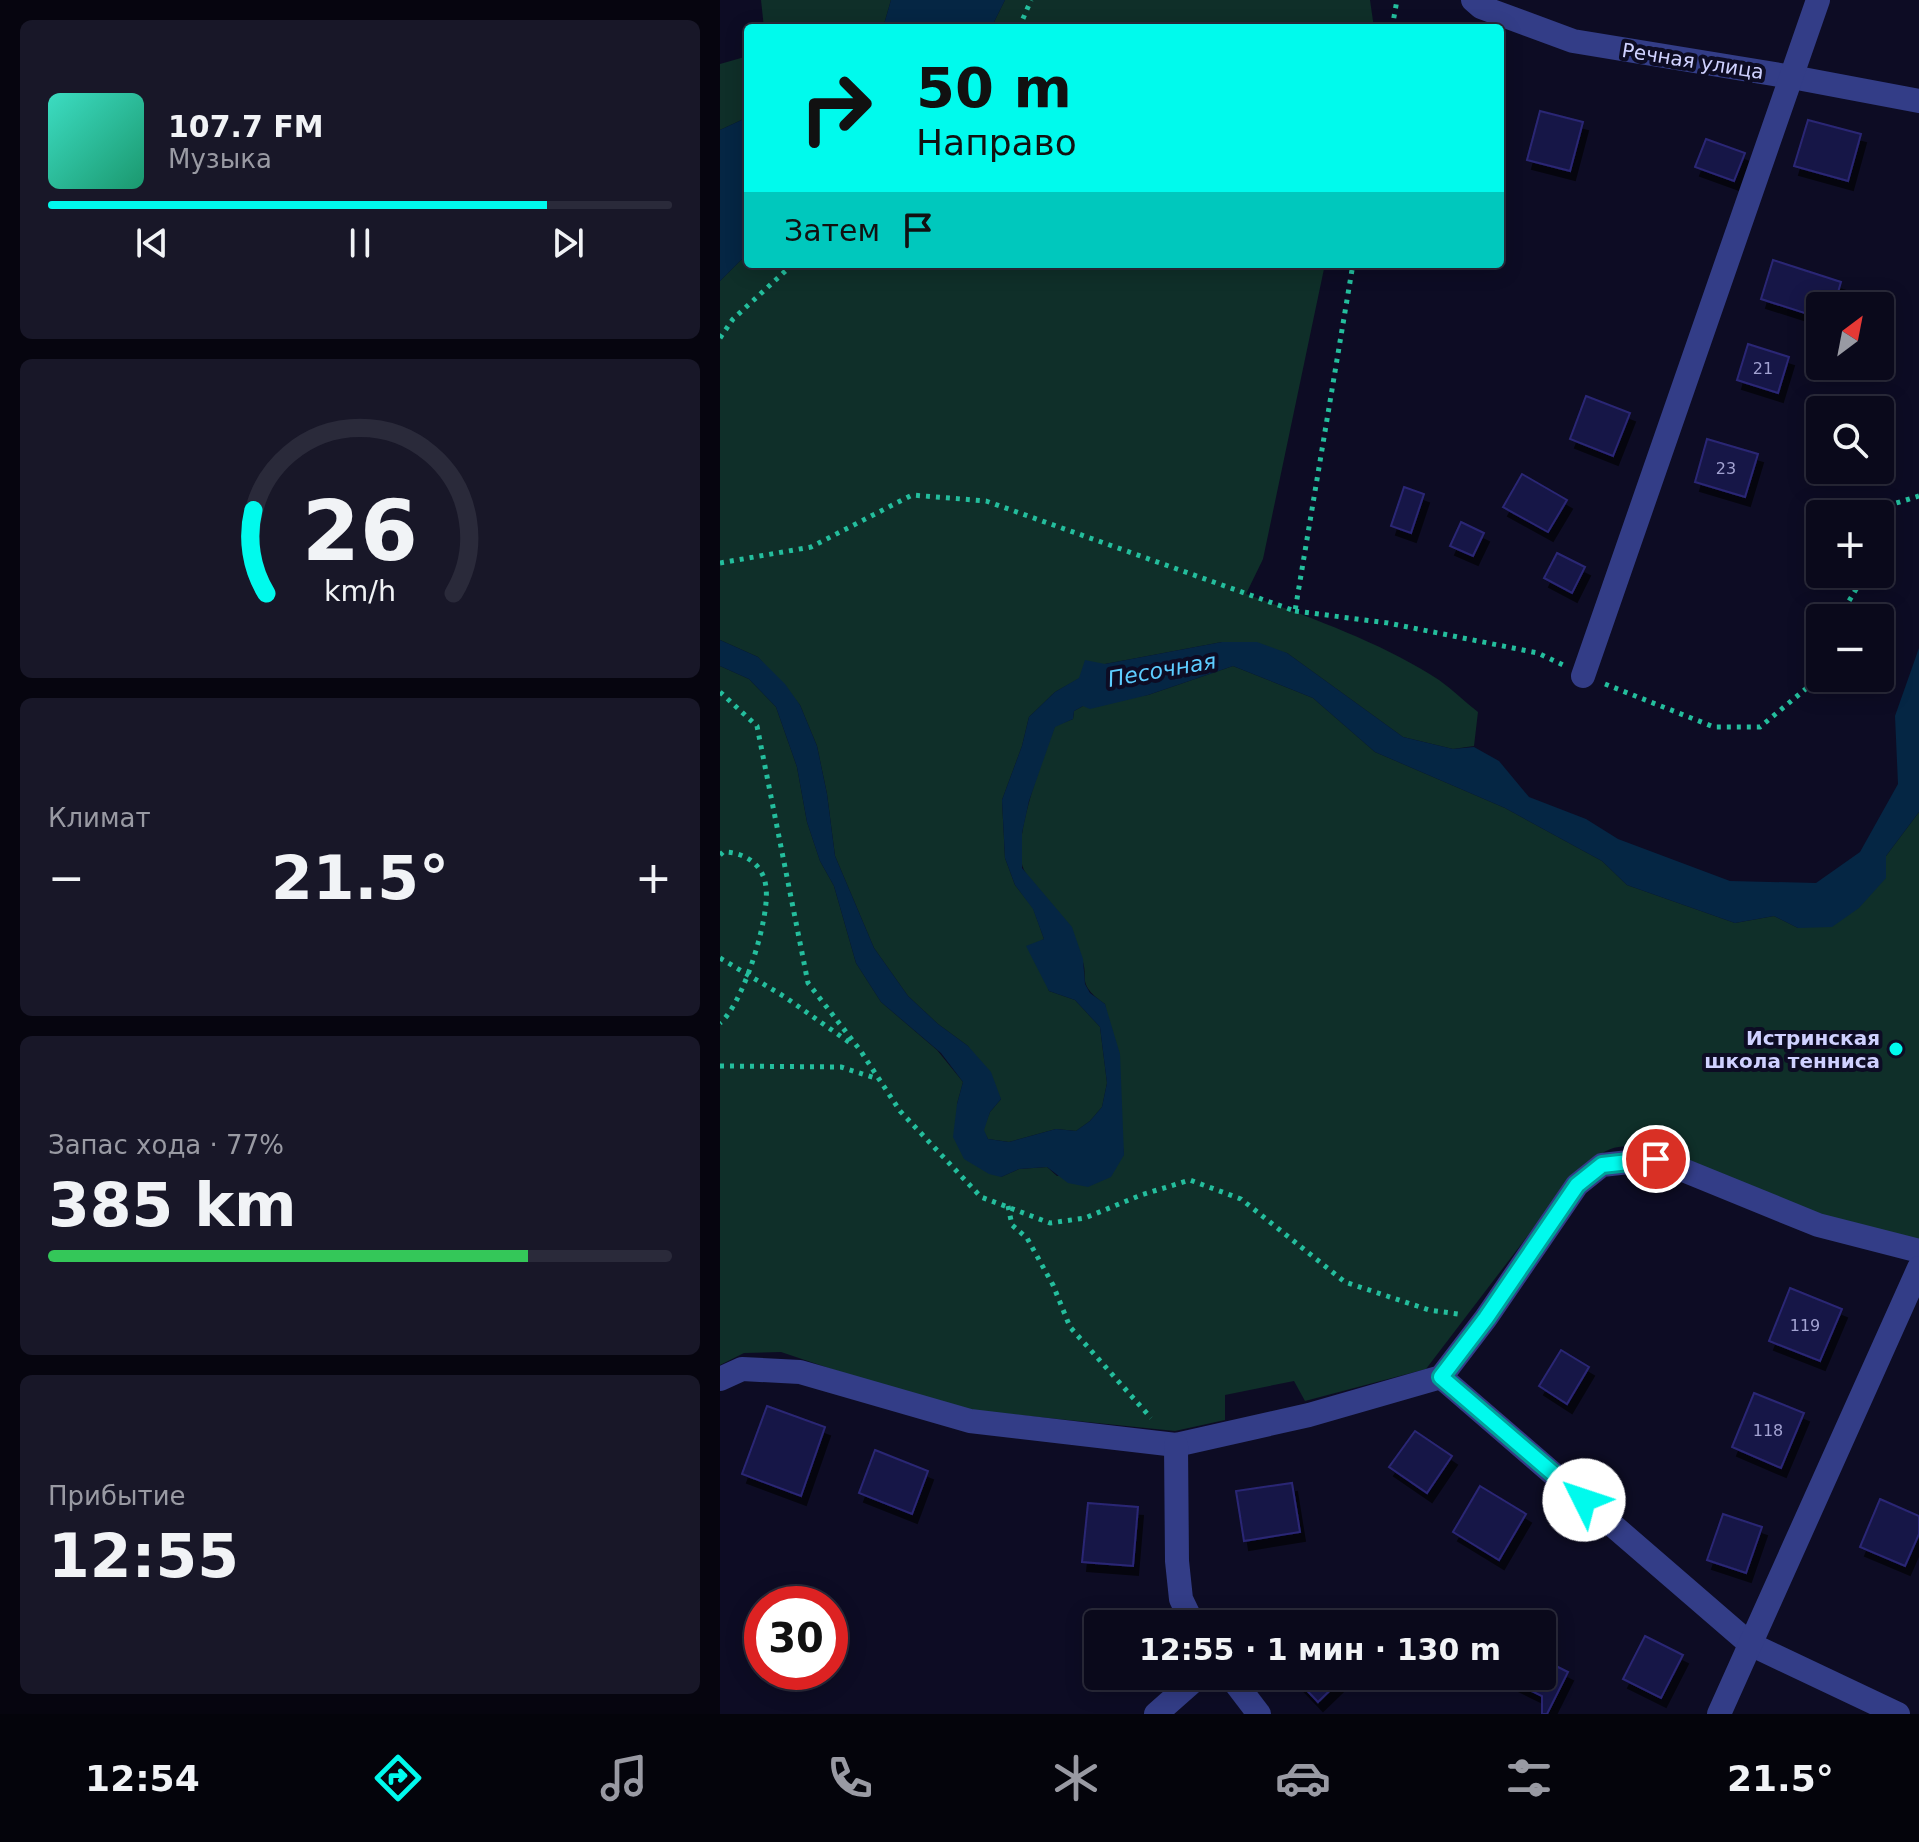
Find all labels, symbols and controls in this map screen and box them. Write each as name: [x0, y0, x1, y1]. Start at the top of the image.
street label: Речная улица: [1620, 38, 1766, 84]
text: 50 m: [916, 55, 1072, 120]
icon: right: [784, 56, 888, 160]
text: 107.7 FM: [168, 109, 324, 144]
text: Направо: [916, 122, 1077, 163]
text: Музыка: [168, 144, 272, 174]
icon: arrive: [896, 208, 940, 252]
text: Затем: [784, 213, 880, 248]
icon: previous: [130, 221, 174, 265]
icon: pause: [338, 221, 382, 265]
icon: next: [546, 221, 590, 265]
north arrow: [1806, 292, 1894, 380]
map controls: [1806, 292, 1894, 692]
house number: 21: [1753, 359, 1773, 378]
button: search: [1806, 396, 1894, 484]
house number: 23: [1716, 459, 1736, 478]
text: 26: [302, 483, 418, 580]
button: +: [1806, 500, 1894, 588]
text: km/h: [324, 574, 396, 608]
button: −: [1806, 604, 1894, 692]
water label: Песочная: [1106, 648, 1218, 692]
text: Климат: [48, 803, 151, 833]
text: 21.5°: [271, 843, 449, 913]
text: −: [48, 852, 85, 903]
text: +: [635, 852, 672, 903]
place label: Истринская школа тенниса: [1704, 1026, 1880, 1073]
marker: Истринская школа тенниса: [1887, 1040, 1905, 1058]
pin: [1622, 1125, 1690, 1193]
text: Запас хода · 77%: [48, 1130, 284, 1160]
icon: arrive: [1634, 1137, 1678, 1181]
text: 385 km: [48, 1170, 297, 1240]
house number: 119: [1790, 1316, 1820, 1335]
house number: 118: [1753, 1421, 1783, 1440]
position arrow: [1542, 1458, 1626, 1542]
text: Прибытие: [48, 1481, 186, 1511]
text: 12:55: [48, 1521, 239, 1591]
speed limit sign: 30: [744, 1586, 848, 1690]
text: 12:55 · 1 мин · 130 m: [1139, 1632, 1501, 1667]
icon: directions: [370, 1750, 426, 1806]
icon: music: [596, 1750, 652, 1806]
icon: phone: [822, 1750, 878, 1806]
icon: climate: [1048, 1750, 1104, 1806]
icon: car: [1275, 1750, 1331, 1806]
icon: filters: [1501, 1750, 1557, 1806]
text: 12:54: [85, 1758, 200, 1799]
text: 21.5°: [1727, 1758, 1834, 1799]

